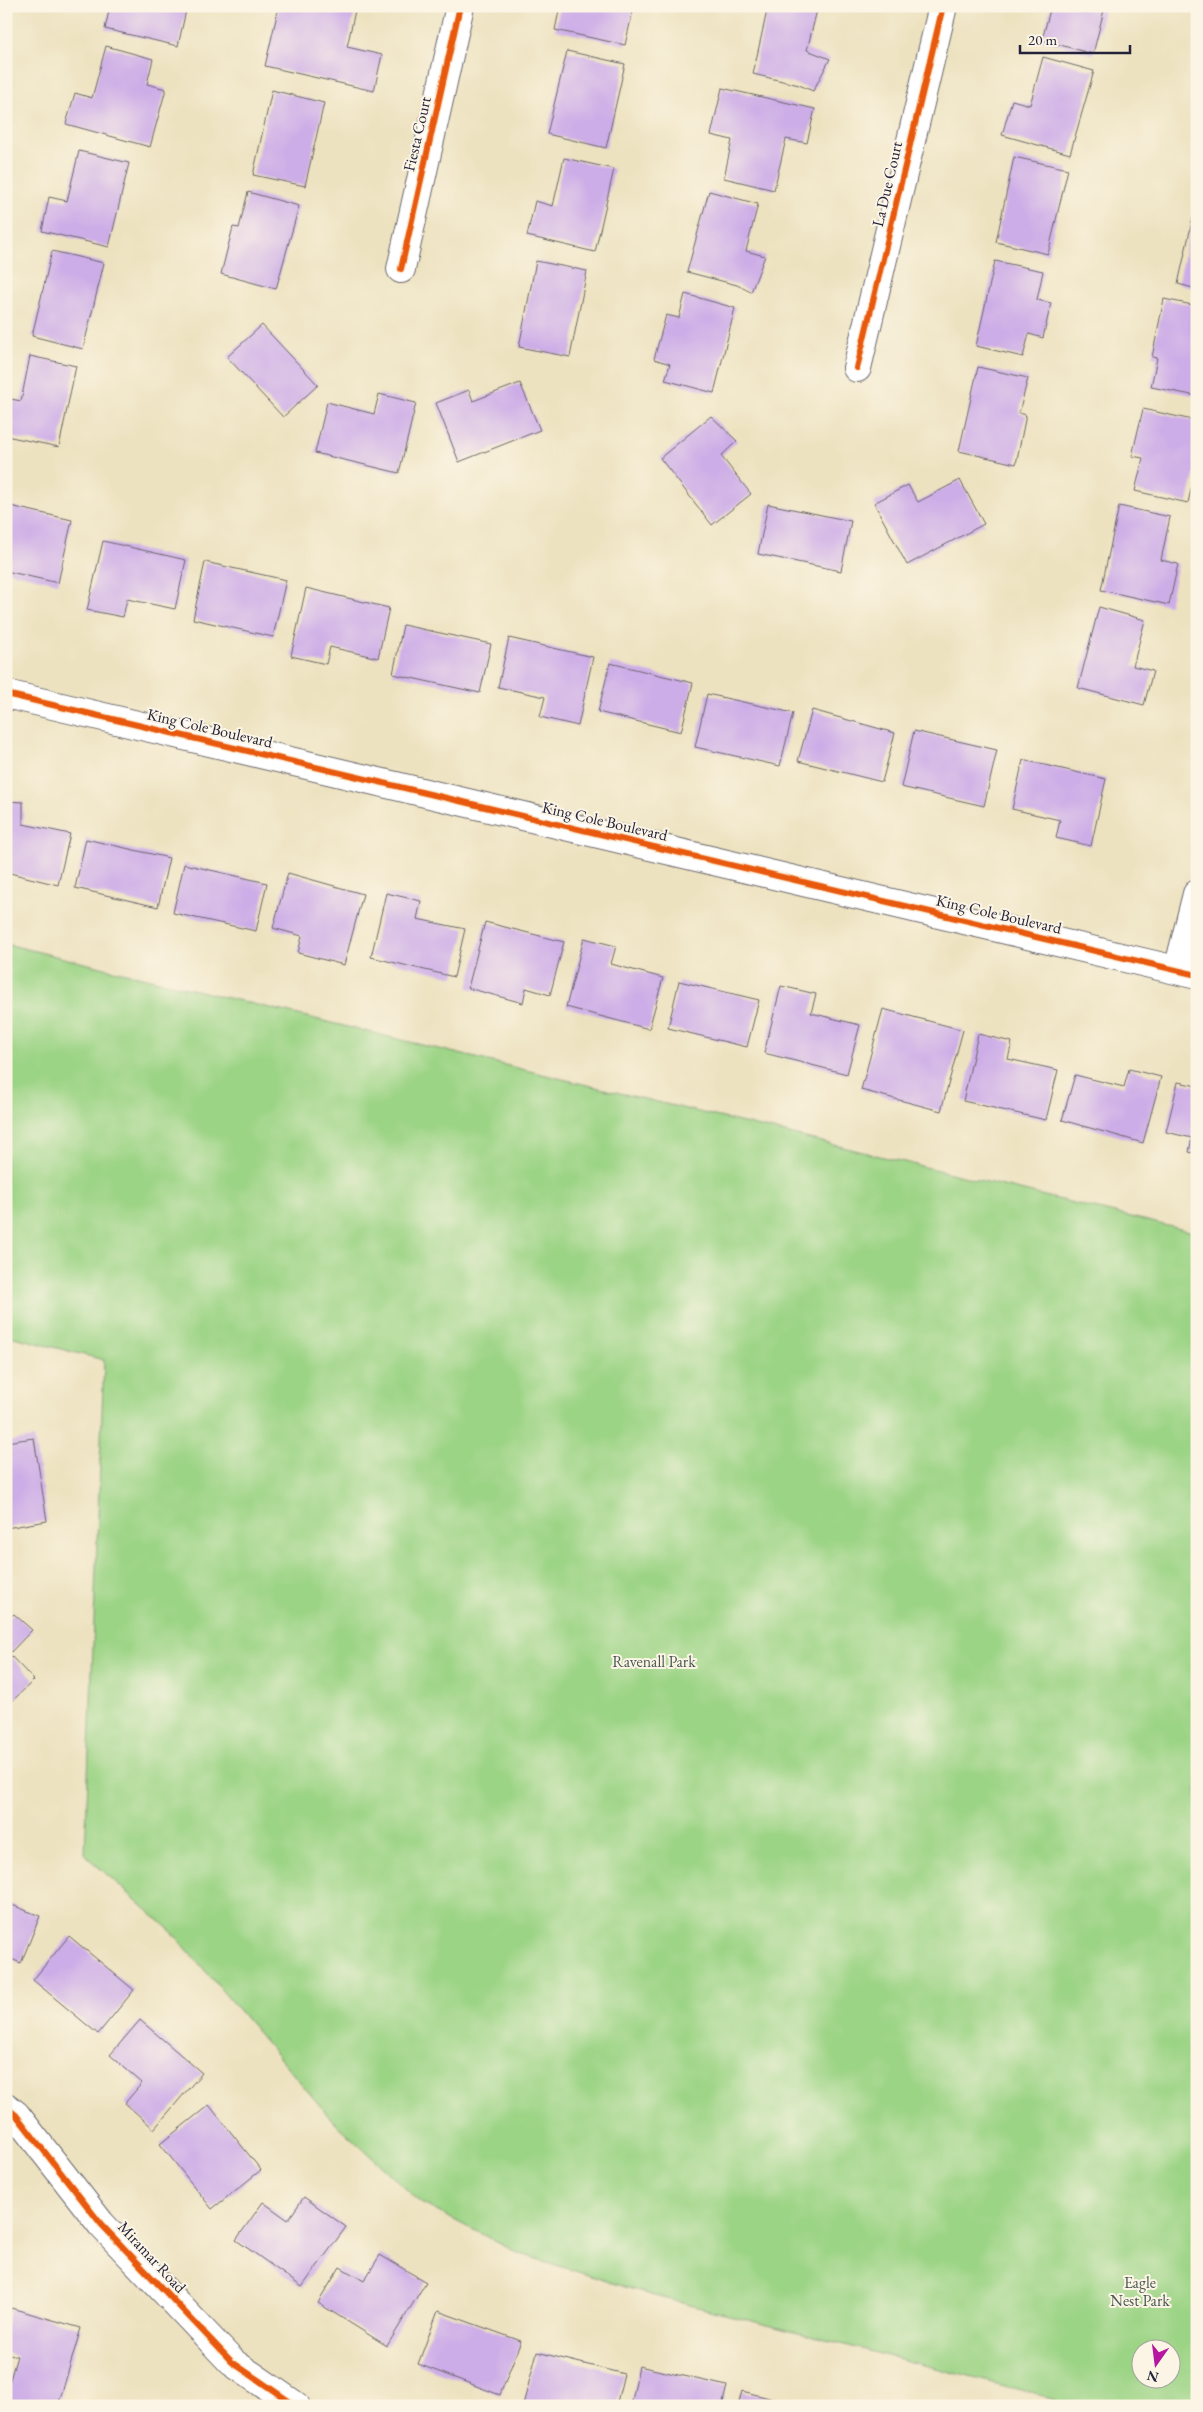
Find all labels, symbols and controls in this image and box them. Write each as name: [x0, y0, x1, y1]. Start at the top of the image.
scale bar: [1020, 22, 1130, 54]
text: 20 m: [1028, 30, 1057, 49]
street label: Fiesta Court: [398, 95, 436, 173]
street label: La Due Court: [867, 139, 907, 229]
street label: King Cole Boulevard: [145, 703, 276, 753]
street label: King Cole Boulevard: [540, 796, 671, 846]
street label: King Cole Boulevard: [934, 889, 1065, 939]
park label: Ravenall Park: [612, 1651, 696, 1672]
street label: Miramar Road: [113, 2217, 191, 2298]
park label: Eagle Nest Park: [1110, 2272, 1170, 2311]
north arrow: [1130, 2340, 1180, 2390]
text: N: [1145, 2366, 1161, 2387]

